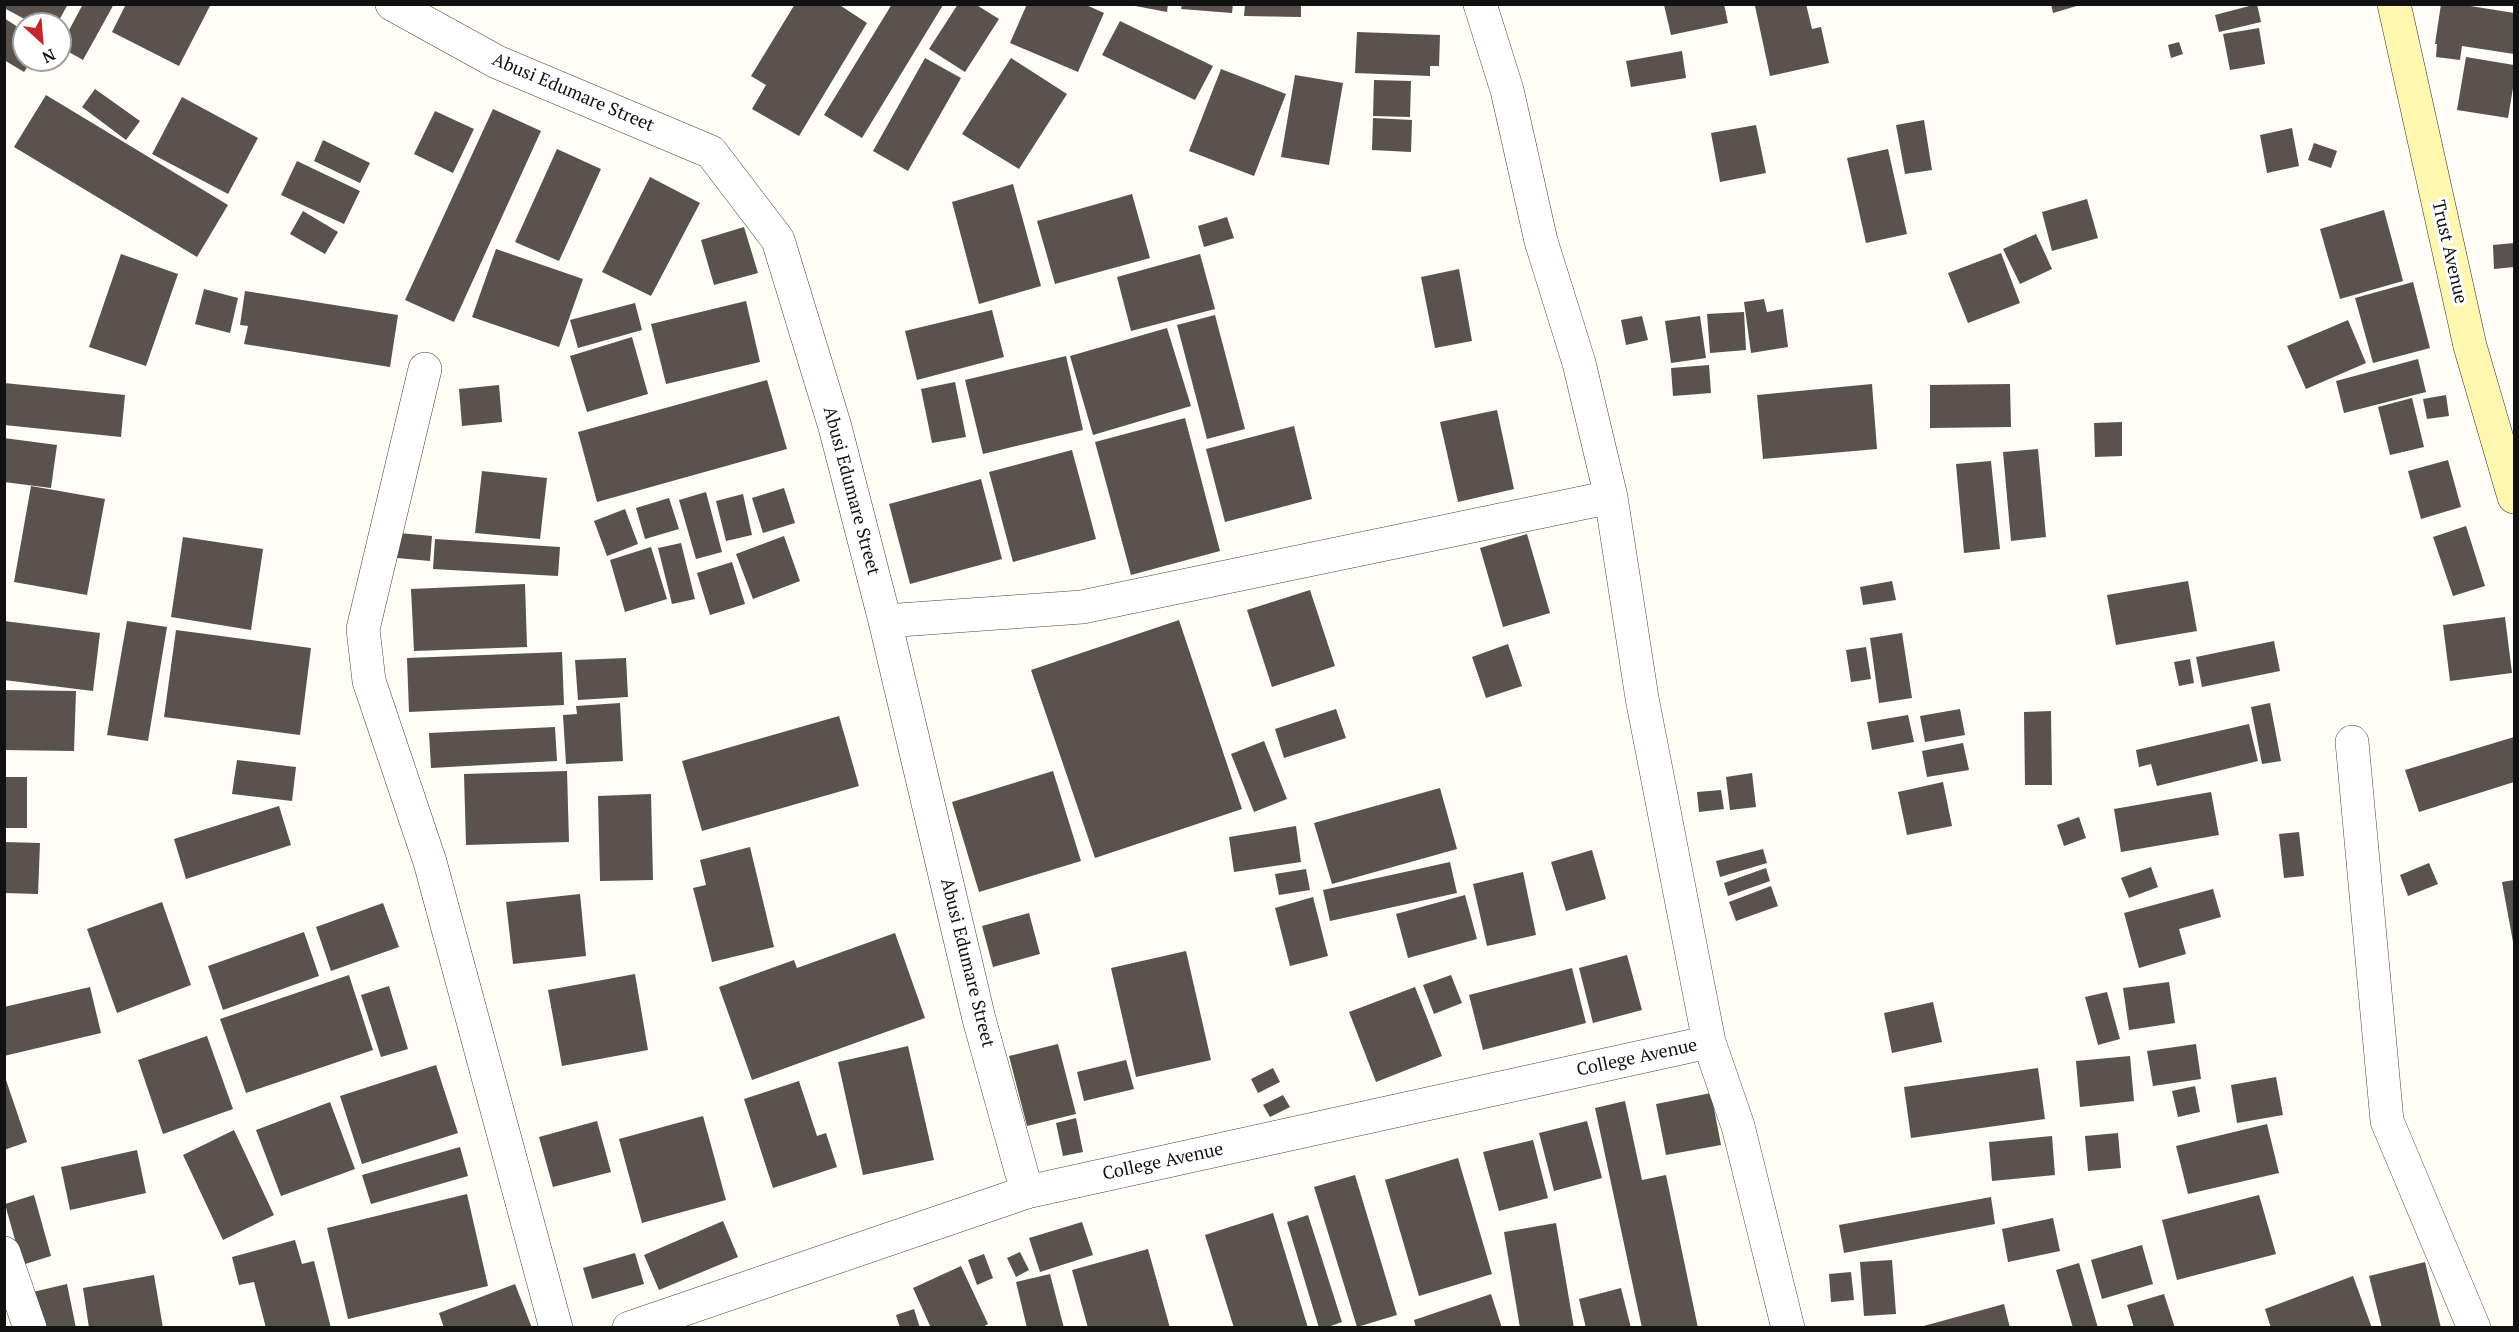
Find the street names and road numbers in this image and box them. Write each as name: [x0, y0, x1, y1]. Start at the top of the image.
street label: Abusi Edumare Street: [489, 49, 657, 137]
street label: Trust Avenue: [2427, 198, 2471, 306]
street label: Abusi Edumare Street: [818, 404, 884, 578]
street label: Abusi Edumare Street: [935, 876, 999, 1050]
street label: College Avenue: [1575, 1035, 1699, 1081]
street label: College Avenue: [1101, 1139, 1225, 1185]

